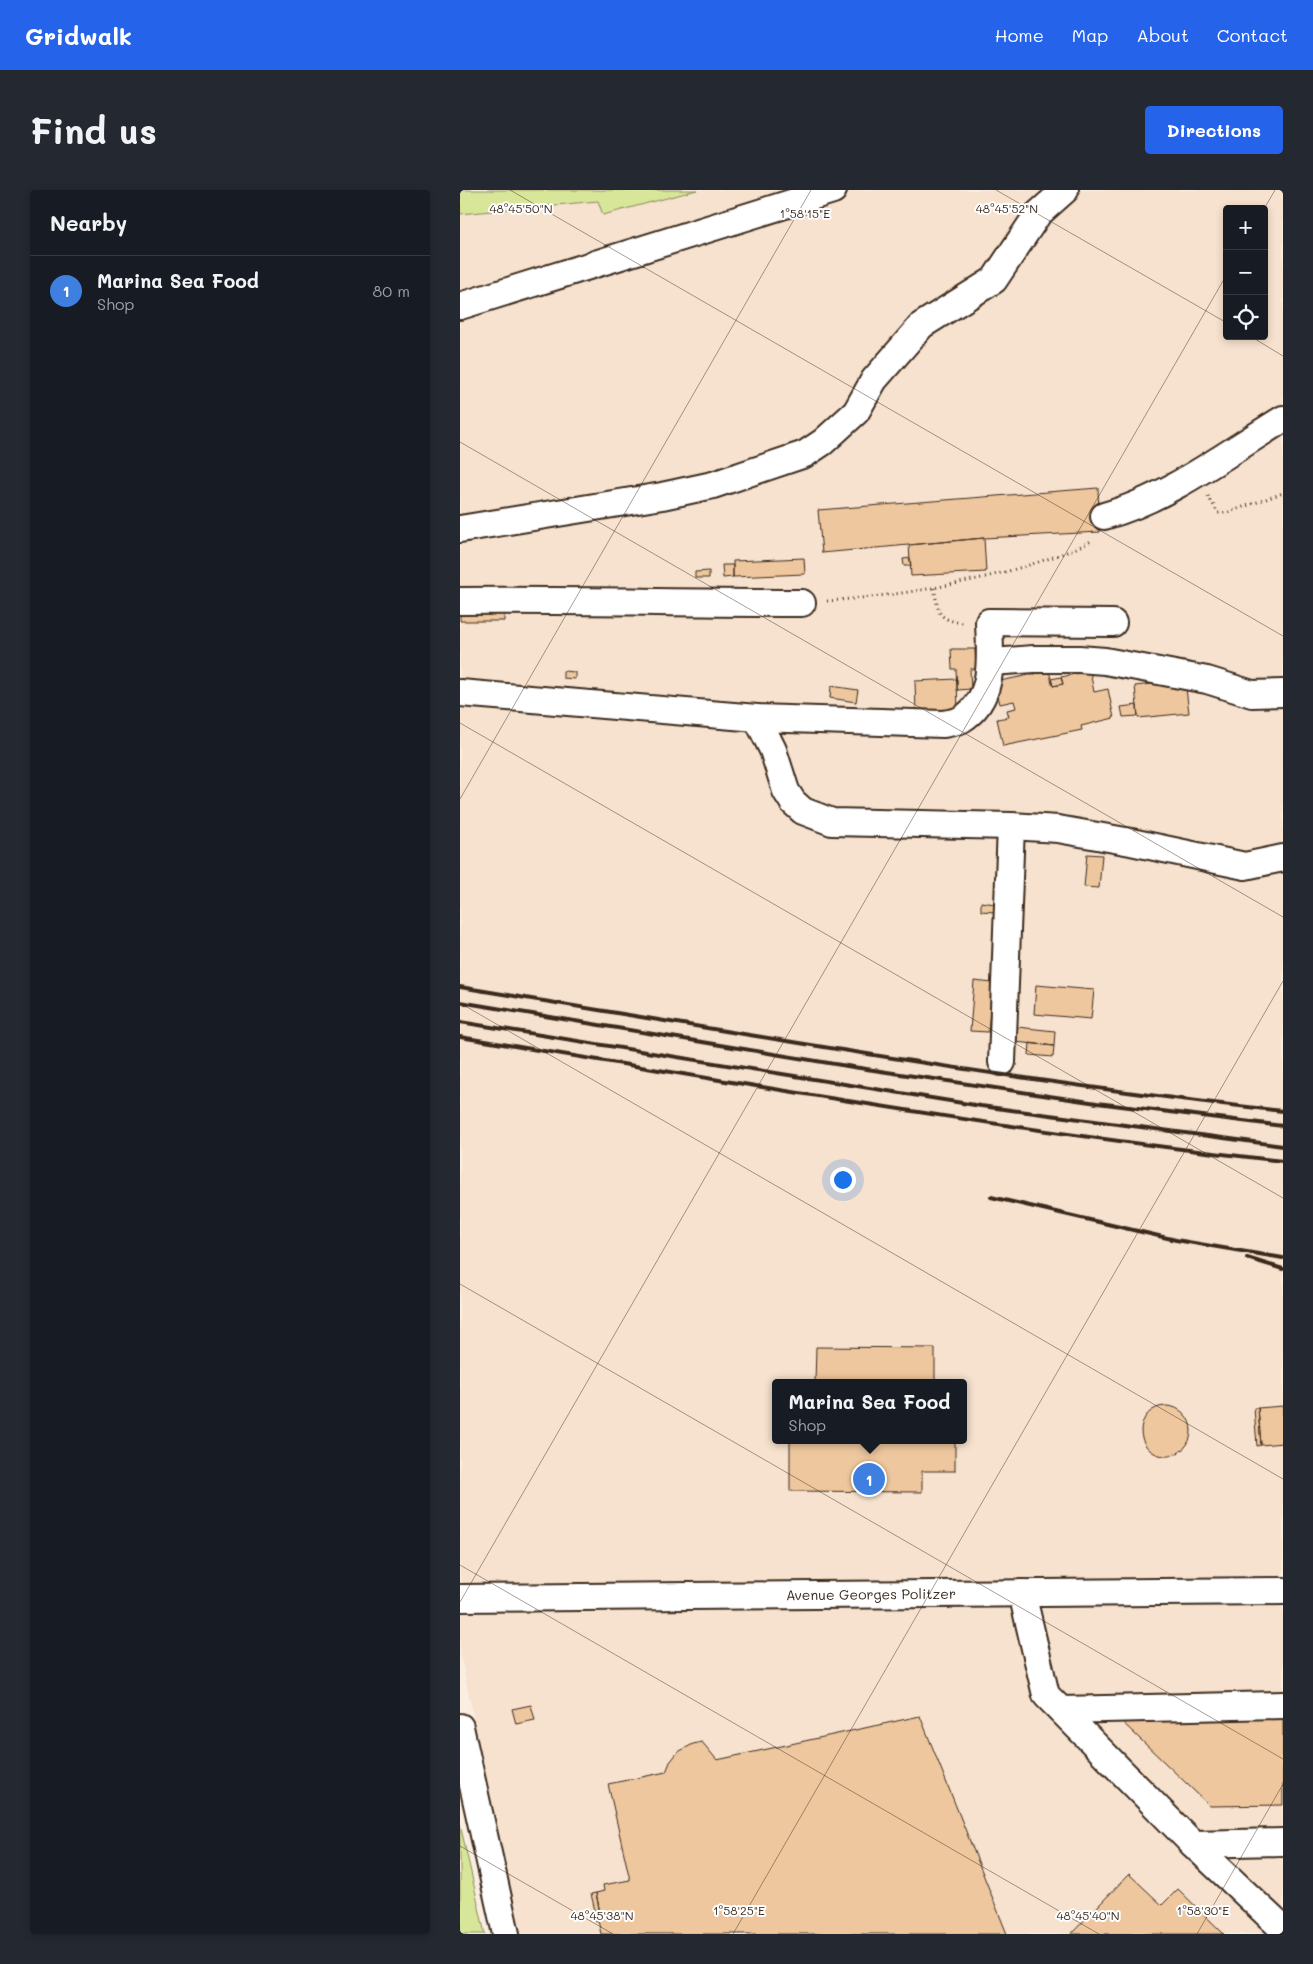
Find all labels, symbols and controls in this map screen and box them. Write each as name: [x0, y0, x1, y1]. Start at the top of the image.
text: Gridwalk: [25, 20, 132, 51]
text: Home: [995, 23, 1044, 47]
text: Map: [1072, 23, 1108, 47]
text: About: [1136, 23, 1189, 47]
text: Contact: [1217, 23, 1288, 47]
button: Directions: [1145, 106, 1283, 154]
text: Find us: [30, 107, 157, 153]
text: 48°45'50"N: [489, 200, 553, 216]
text: 48°45'52"N: [976, 200, 1038, 216]
text: 1°58'15"E: [780, 205, 830, 221]
map controls: [1223, 205, 1268, 340]
button: +: [1223, 205, 1268, 250]
text: Nearby: [50, 209, 127, 236]
button: −: [1223, 250, 1268, 295]
text: Marina Sea Food: [97, 268, 259, 293]
text: 1: [62, 280, 70, 301]
text: 80 m: [373, 280, 410, 301]
text: Shop: [97, 293, 134, 314]
button: locate: [1223, 295, 1268, 340]
your location: [830, 1167, 856, 1193]
popup: [772, 1379, 967, 1444]
text: Marina Sea Food: [789, 1389, 950, 1414]
text: Shop: [789, 1414, 826, 1435]
pin: 1: [853, 1460, 885, 1498]
street label: Avenue Georges Politzer: [786, 1584, 956, 1604]
text: 1°58'25"E: [713, 1902, 765, 1918]
text: 1°58'30"E: [1177, 1902, 1229, 1918]
text: 48°45'38"N: [570, 1907, 634, 1923]
text: 48°45'40"N: [1056, 1907, 1120, 1923]

